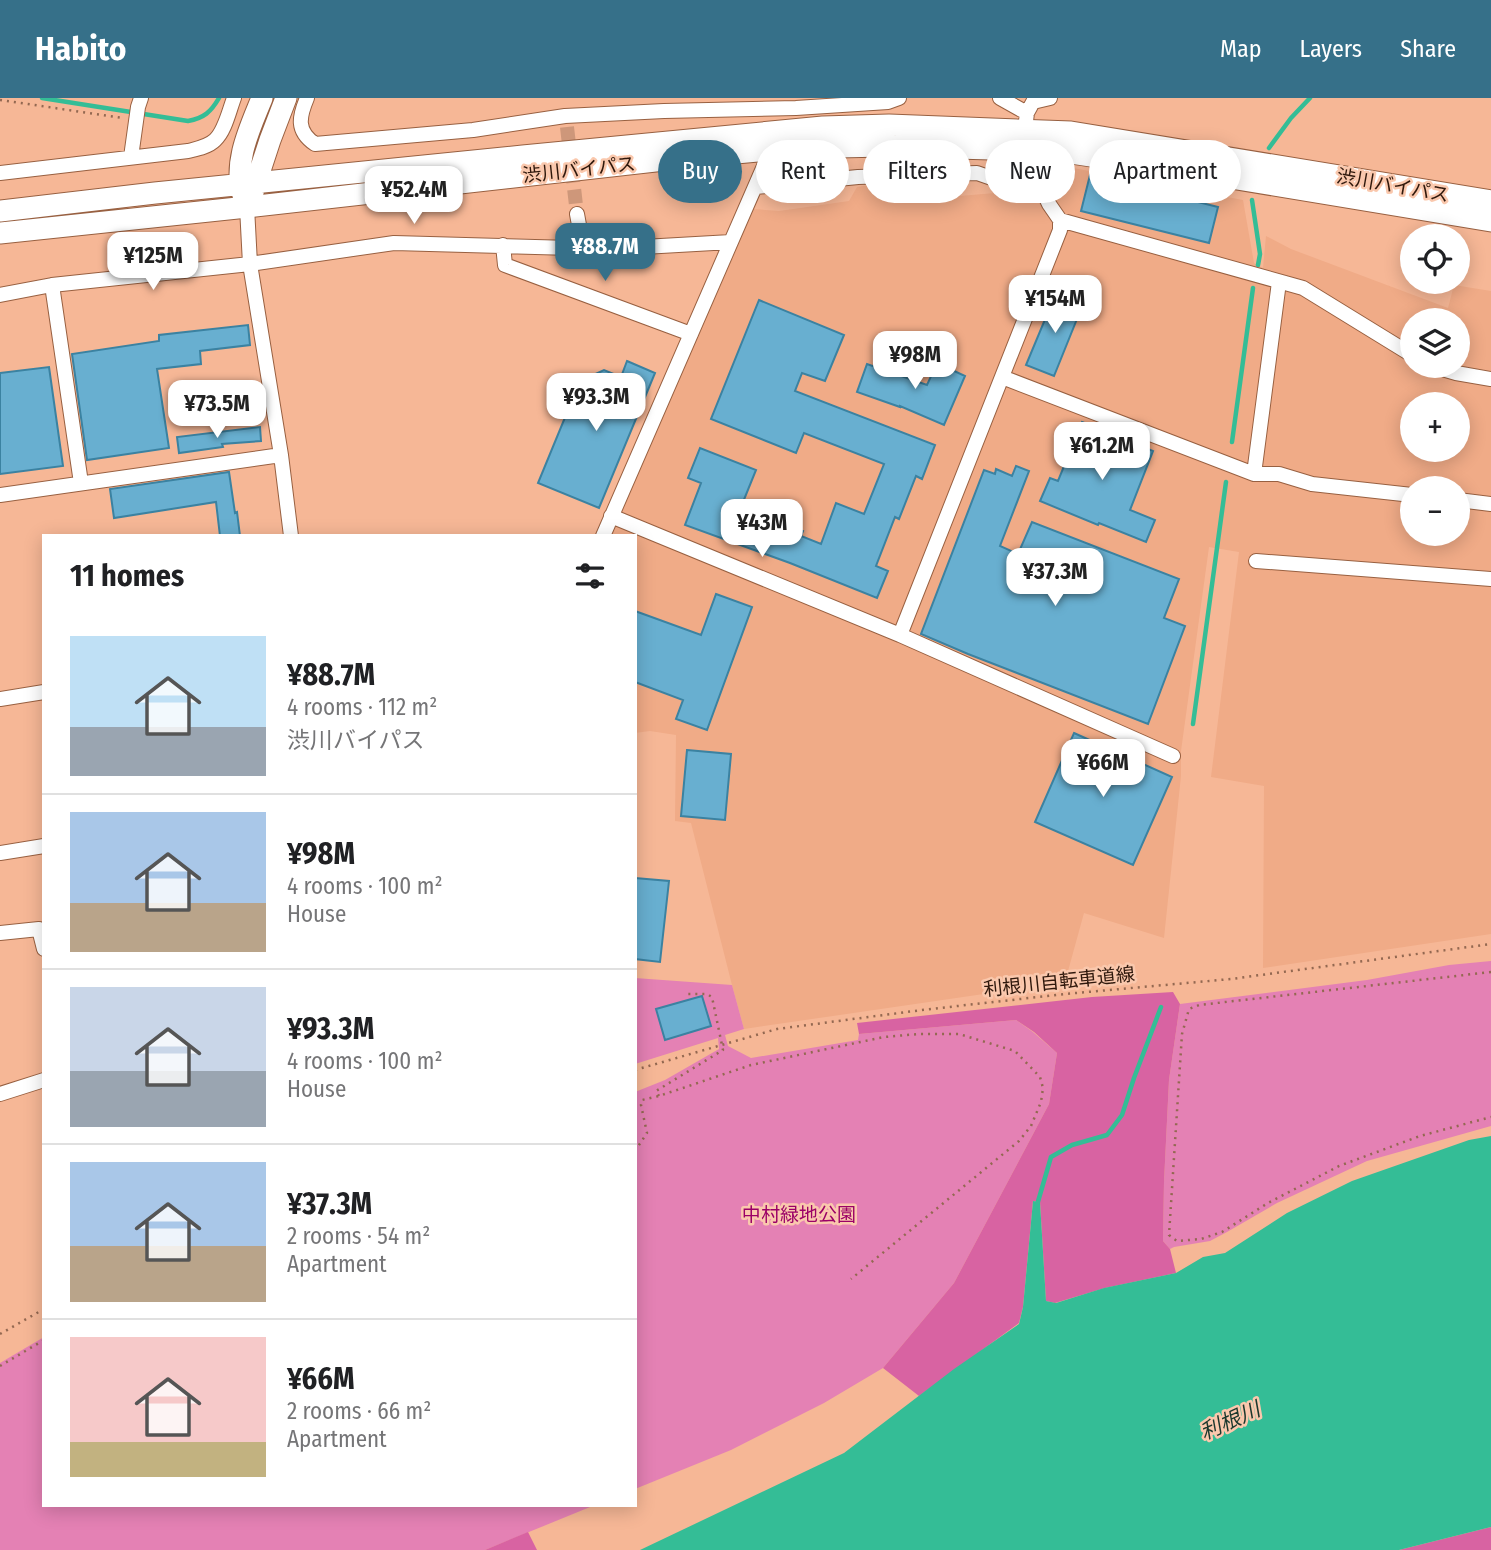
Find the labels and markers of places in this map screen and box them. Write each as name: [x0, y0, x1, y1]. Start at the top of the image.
pin: ¥52.4M: [357, 166, 471, 226]
pin: ¥88.7M: [548, 223, 662, 283]
pin: ¥125M: [104, 232, 202, 292]
pin: ¥154M: [1006, 275, 1104, 335]
pin: ¥98M: [874, 331, 956, 391]
pin: ¥93.3M: [539, 374, 653, 433]
pin: ¥73.5M: [160, 380, 274, 440]
pin: ¥61.2M: [1045, 422, 1159, 482]
pin: ¥43M: [721, 500, 803, 559]
pin: ¥37.3M: [998, 548, 1112, 608]
pin: ¥66M: [1062, 740, 1144, 799]

